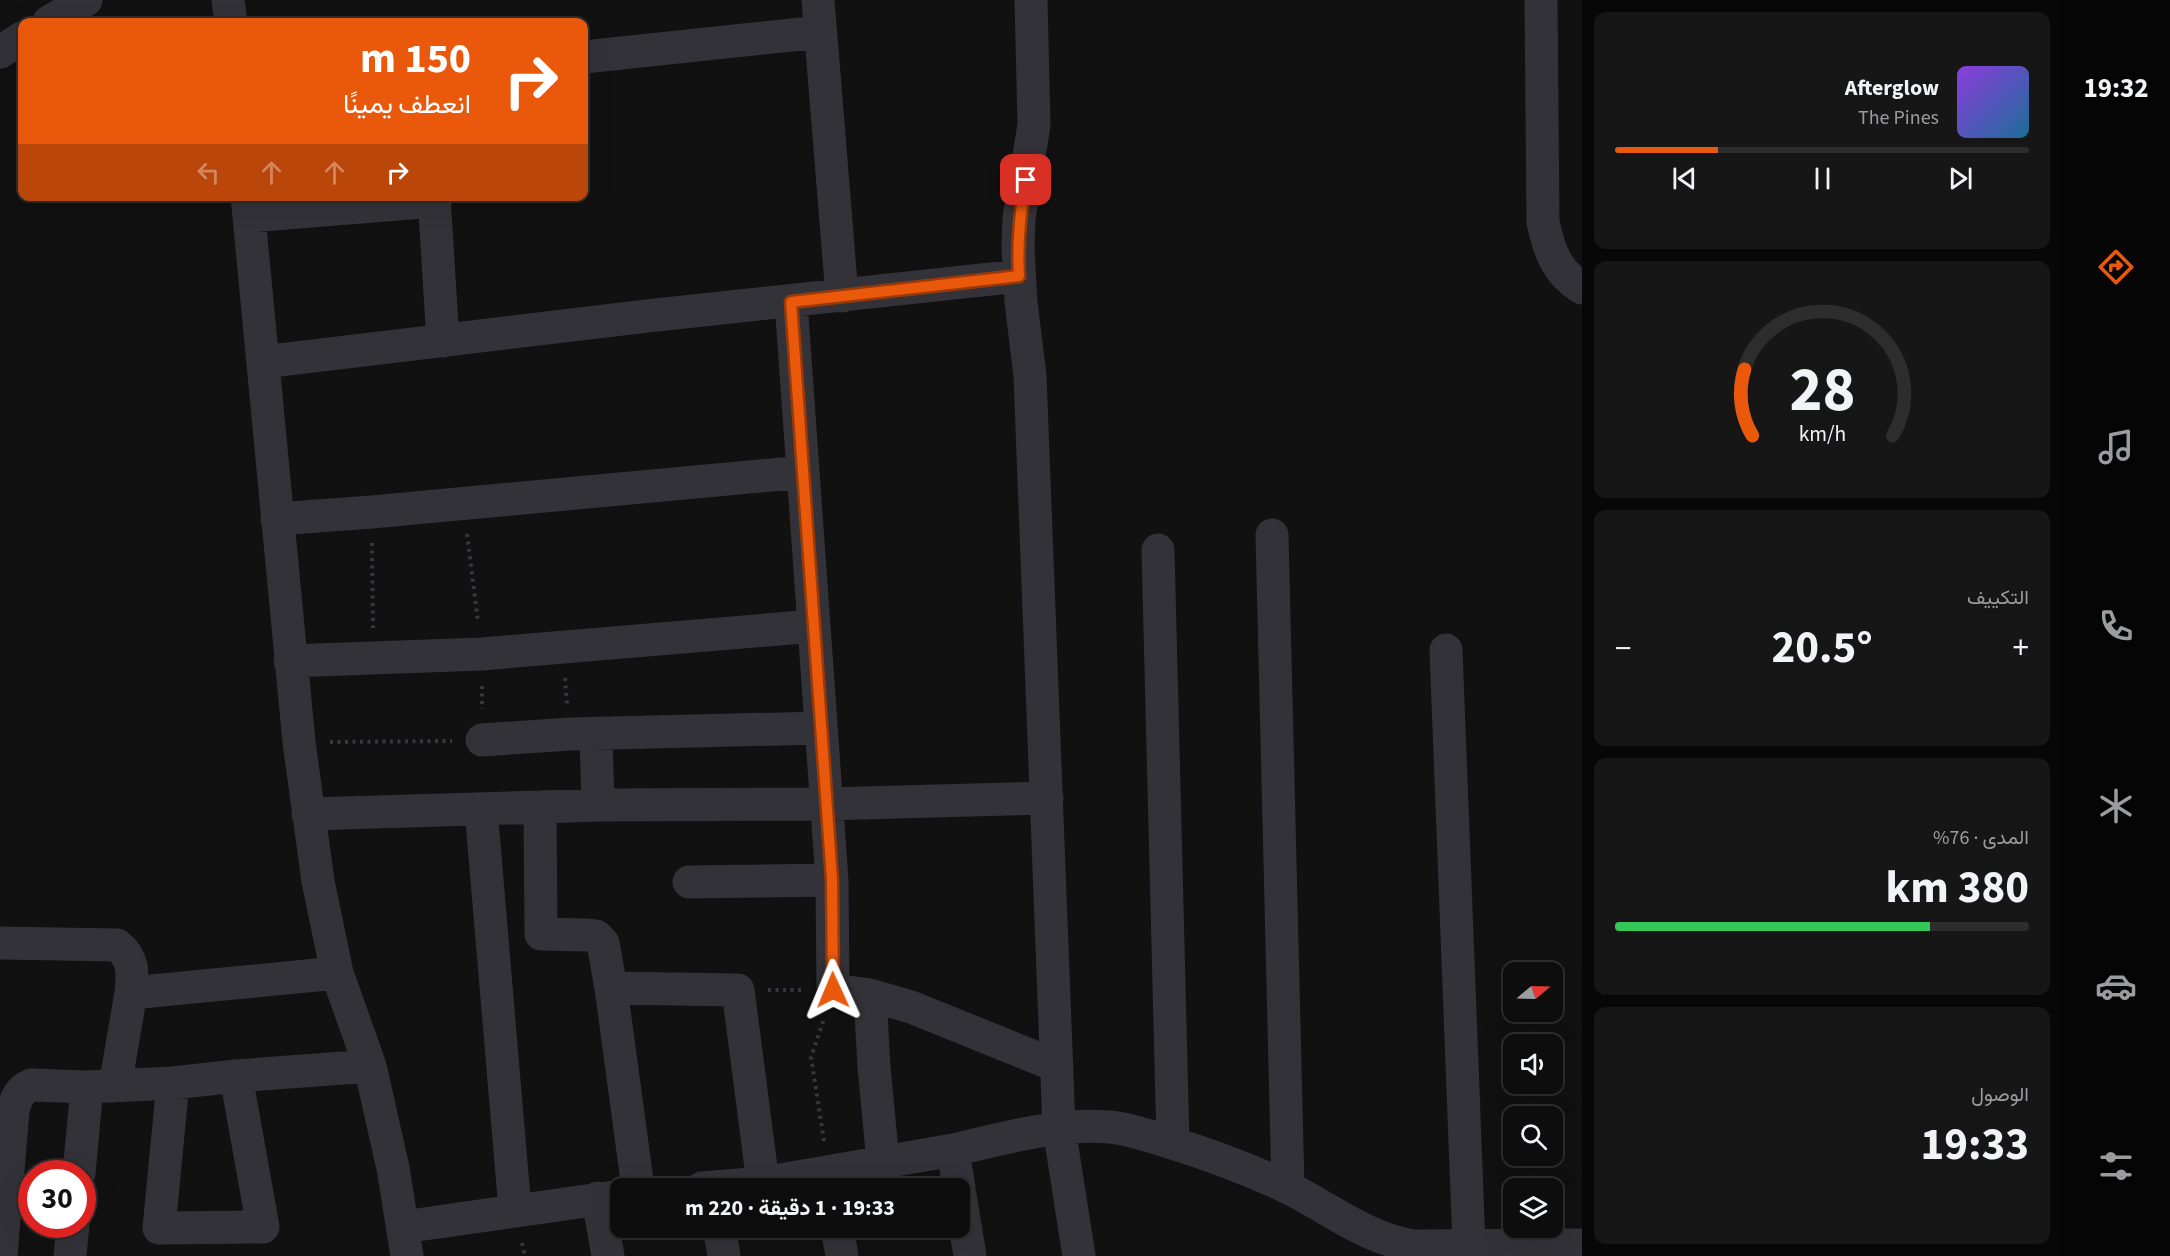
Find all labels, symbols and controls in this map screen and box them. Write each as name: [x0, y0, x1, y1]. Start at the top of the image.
text: 150 m: [360, 29, 471, 89]
icon: right: [492, 42, 570, 120]
text: 19:32: [2083, 69, 2149, 108]
text: Afterglow: [1845, 72, 1939, 104]
text: انعطف يمينًا: [343, 85, 471, 124]
text: The Pines: [1858, 104, 1939, 132]
pin: [1000, 154, 1051, 205]
icon: left: [192, 156, 225, 189]
icon: ahead: [255, 156, 288, 189]
icon: ahead: [318, 156, 351, 189]
icon: right: [381, 156, 414, 189]
icon: previous: [1668, 162, 1701, 195]
icon: pause: [1806, 162, 1839, 195]
icon: next: [1944, 162, 1977, 195]
icon: arrive: [1009, 163, 1042, 196]
icon: directions: [2095, 246, 2137, 288]
text: 28: [1789, 346, 1855, 435]
text: km/h: [1798, 420, 1846, 451]
icon: music: [2095, 426, 2137, 468]
text: التكييف: [1967, 584, 2029, 612]
icon: phone: [2095, 605, 2137, 647]
text: 20.5°: [1771, 616, 1873, 680]
text: −: [1615, 625, 1631, 672]
text: +: [2013, 625, 2029, 672]
icon: climate: [2095, 785, 2137, 827]
text: المدى · 76%: [1933, 824, 2029, 852]
text: 380 km: [1885, 856, 2029, 920]
position arrow: [801, 958, 865, 1022]
north arrow: [1503, 962, 1563, 1022]
map controls: [1503, 962, 1563, 1238]
icon: car: [2095, 965, 2137, 1007]
button: sound: [1503, 1034, 1563, 1094]
text: الوصول: [1971, 1081, 2029, 1109]
button: search: [1503, 1106, 1563, 1166]
text: 19:33: [1920, 1113, 2029, 1177]
icon: filters: [2095, 1145, 2137, 1187]
speed limit sign: 30: [18, 1160, 96, 1238]
button: layers: [1503, 1178, 1563, 1238]
text: 19:33 · 1 دقيقة · 220 m: [685, 1192, 895, 1224]

